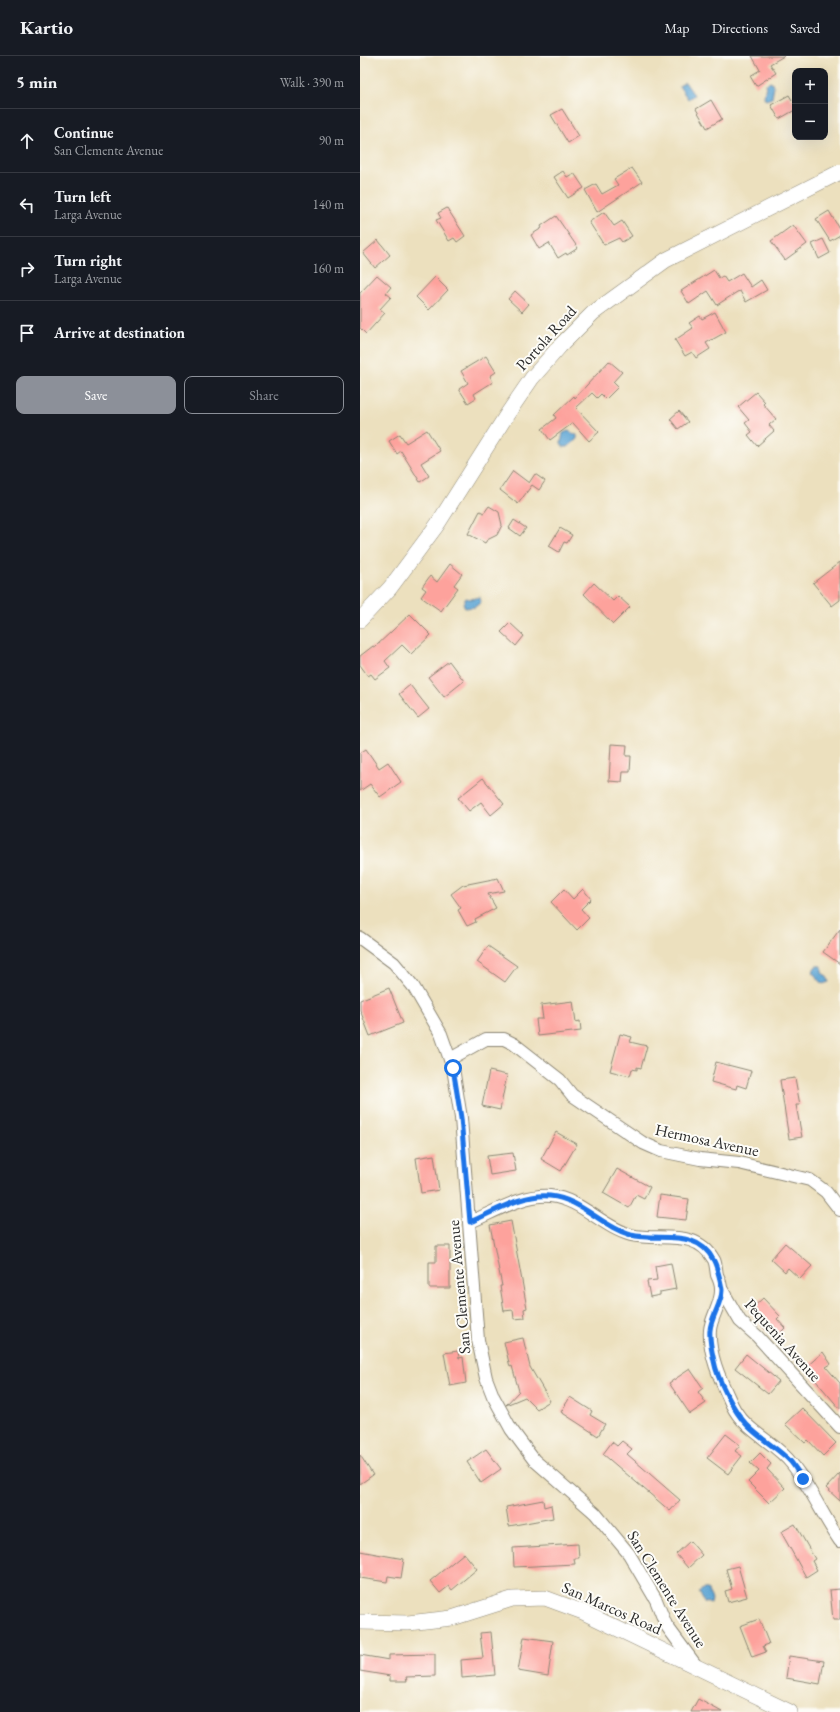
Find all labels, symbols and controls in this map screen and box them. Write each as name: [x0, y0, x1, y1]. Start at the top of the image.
text: Kartio: [20, 15, 73, 40]
text: Map: [664, 19, 690, 37]
text: Directions: [712, 19, 768, 37]
text: Saved: [790, 19, 820, 37]
map controls: [792, 68, 828, 140]
button: +: [792, 68, 828, 104]
text: 5 min: [16, 71, 57, 93]
text: Walk · 390 m: [280, 74, 344, 91]
button: −: [792, 104, 828, 140]
text: Continue: [54, 123, 114, 142]
icon: ahead: [16, 130, 38, 152]
text: 90 m: [319, 132, 344, 149]
text: San Clemente Avenue: [54, 142, 163, 159]
text: Turn left: [54, 187, 111, 206]
icon: left: [16, 194, 38, 216]
text: 140 m: [313, 196, 344, 213]
text: Larga Avenue: [54, 206, 122, 223]
text: Turn right: [54, 251, 122, 270]
icon: right: [16, 258, 38, 280]
text: 160 m: [313, 260, 344, 277]
text: Larga Avenue: [54, 270, 122, 287]
street label: Portola Road: [511, 300, 581, 375]
icon: arrive: [16, 322, 38, 344]
text: Arrive at destination: [54, 323, 185, 342]
button: Save: [16, 376, 176, 414]
button: Share: [184, 376, 344, 414]
route start: [444, 1059, 462, 1077]
street label: Hermosa Avenue: [653, 1119, 761, 1161]
street label: San Clemente Avenue: [443, 1219, 475, 1355]
street label: Pequenia Avenue: [740, 1294, 826, 1386]
route end: [794, 1470, 812, 1488]
street label: San Clemente Avenue: [622, 1526, 712, 1652]
street label: San Marcos Road: [559, 1577, 666, 1640]

